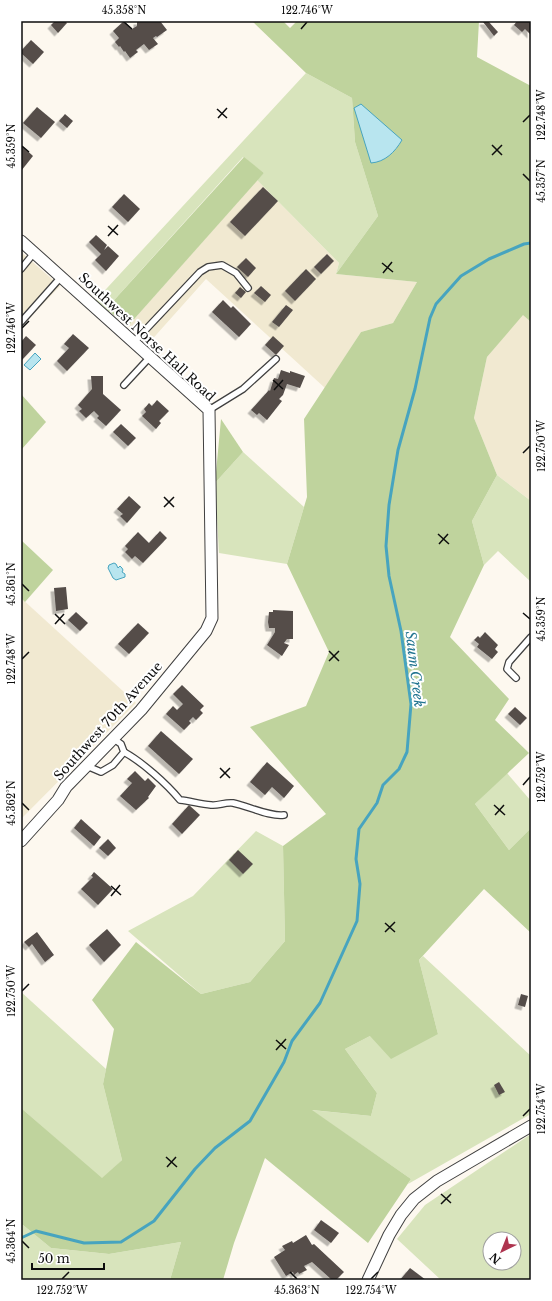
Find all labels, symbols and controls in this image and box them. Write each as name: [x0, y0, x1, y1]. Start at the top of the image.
text: 45.358°N: [102, 4, 146, 17]
text: 122.746°W: [281, 4, 333, 17]
text: 122.748°W: [535, 89, 548, 141]
text: 45.359°N: [5, 124, 18, 168]
text: 45.357°N: [535, 159, 548, 203]
street label: Southwest Norse Hall Road: [75, 269, 219, 405]
text: 122.746°W: [5, 302, 18, 354]
text: 122.750°W: [535, 420, 548, 472]
text: 45.361°N: [5, 562, 18, 606]
text: 45.359°N: [535, 597, 548, 641]
water label: Saum Creek: [401, 630, 429, 708]
text: 122.748°W: [5, 633, 18, 685]
street label: Southwest 70th Avenue: [50, 658, 166, 784]
text: 122.752°W: [535, 751, 548, 803]
text: 45.362°N: [5, 780, 18, 826]
text: 122.750°W: [5, 965, 18, 1017]
text: 122.754°W: [535, 1083, 548, 1134]
text: 45.364°N: [5, 1219, 18, 1263]
north arrow: [482, 1231, 522, 1271]
scale bar: [32, 1245, 104, 1271]
text: N: [486, 1249, 504, 1267]
text: 50 m: [38, 1251, 70, 1266]
text: 122.752°W: [36, 1284, 88, 1297]
text: 45.363°N: [274, 1284, 320, 1297]
text: 122.754°W: [346, 1284, 397, 1297]

